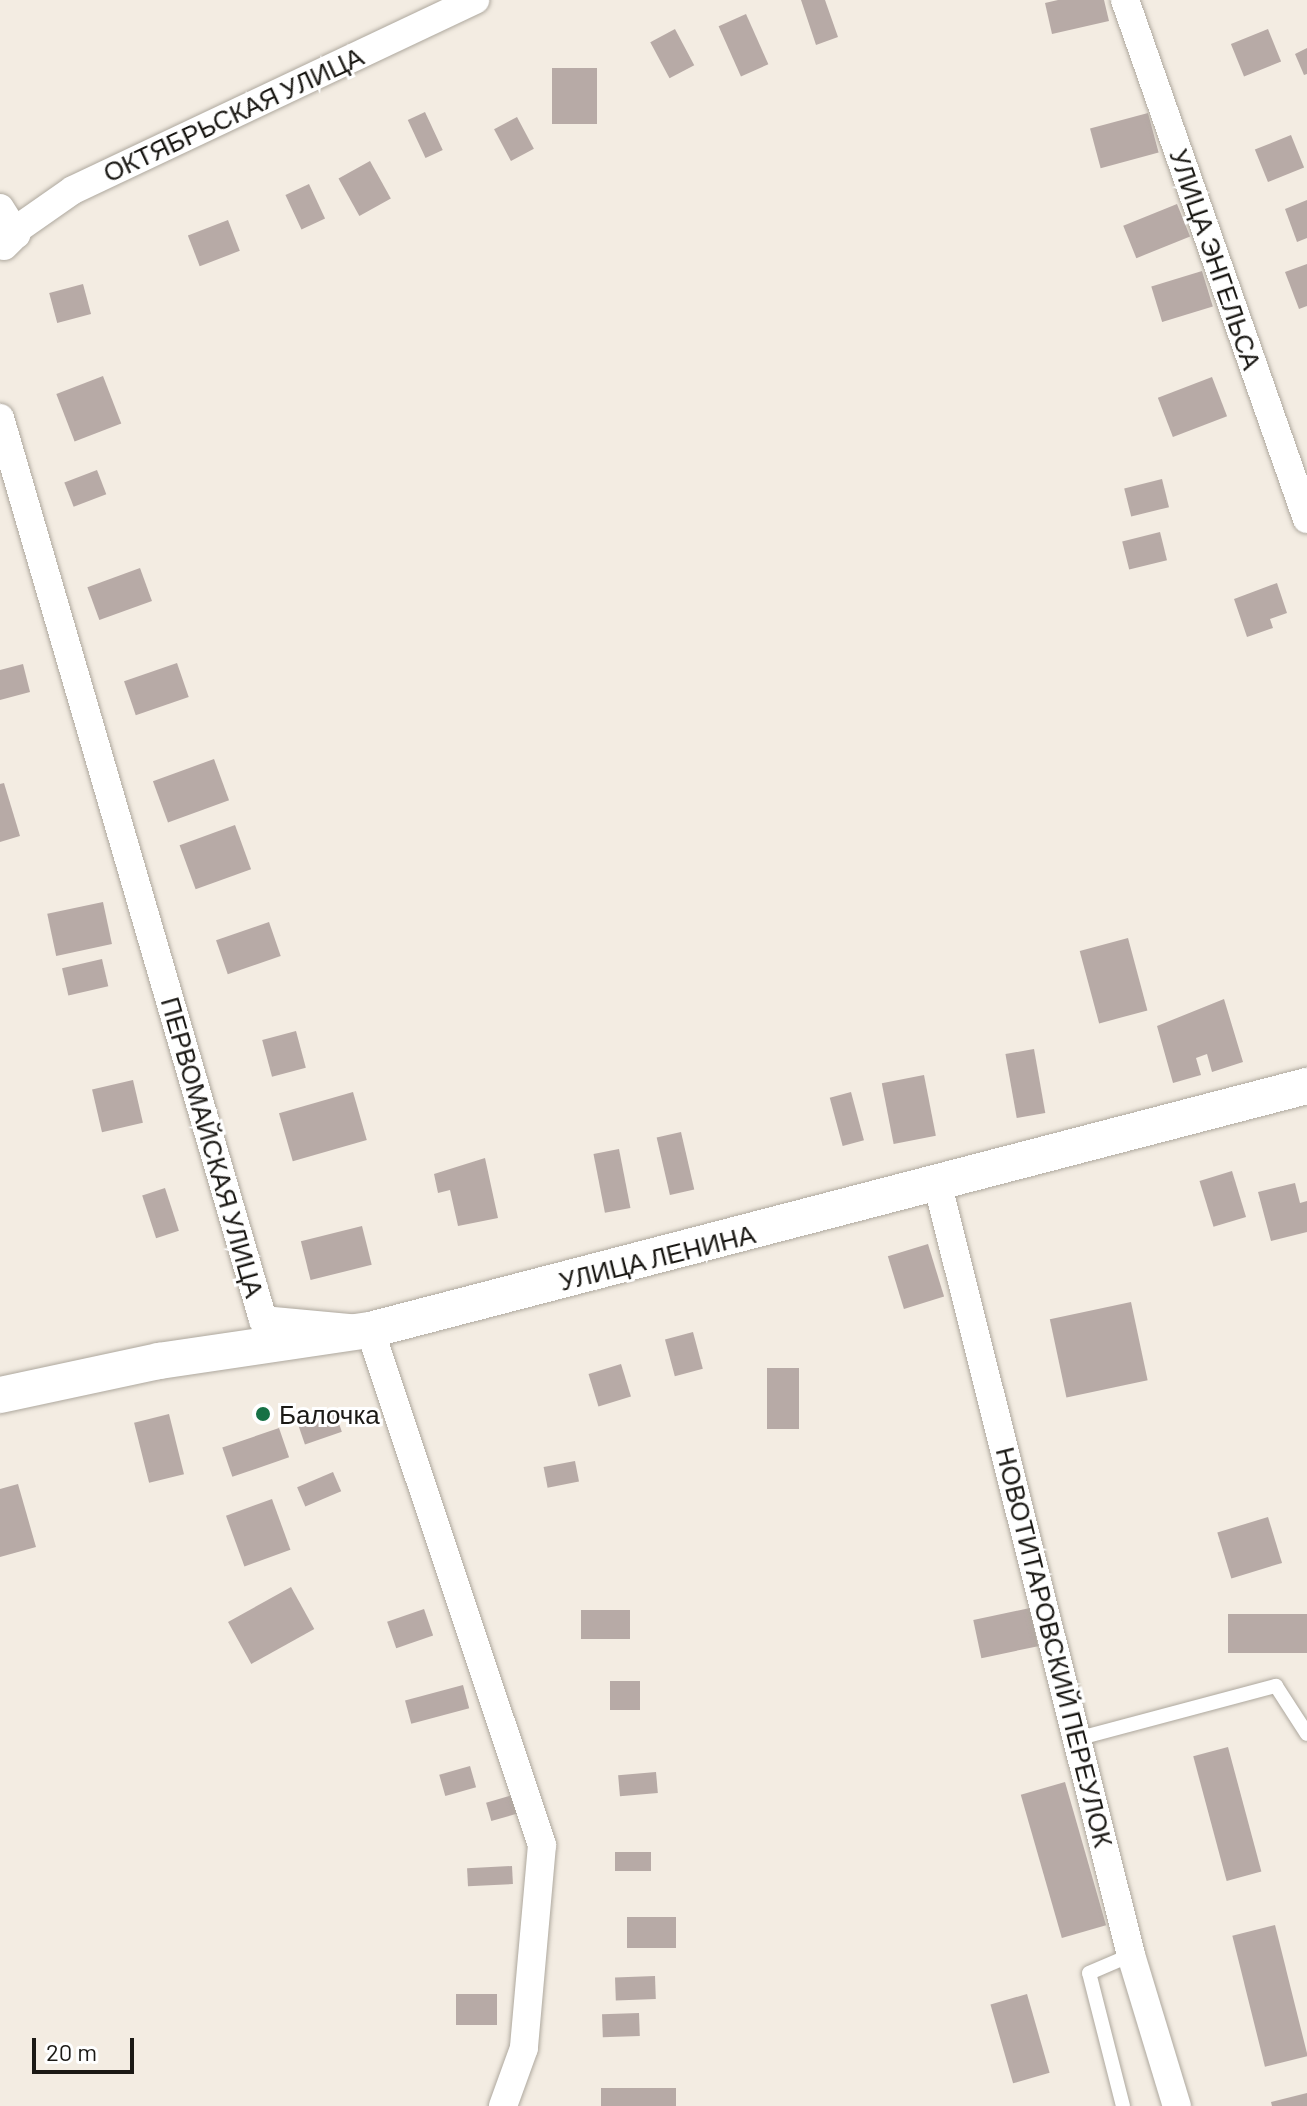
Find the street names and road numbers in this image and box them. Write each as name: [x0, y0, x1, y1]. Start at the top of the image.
street label: ОКТЯБРЬСКАЯ УЛИЦА: [98, 40, 368, 188]
street label: УЛИЦА ЭНГЕЛЬСА: [1164, 145, 1268, 373]
street label: ПЕРВОМАЙСКАЯ УЛИЦА: [155, 993, 271, 1301]
street label: УЛИЦА ЛЕНИНА: [556, 1218, 758, 1296]
street label: НОВОТИТАРОВСКИЙ ПЕРЕУЛОК: [990, 1444, 1120, 1850]

